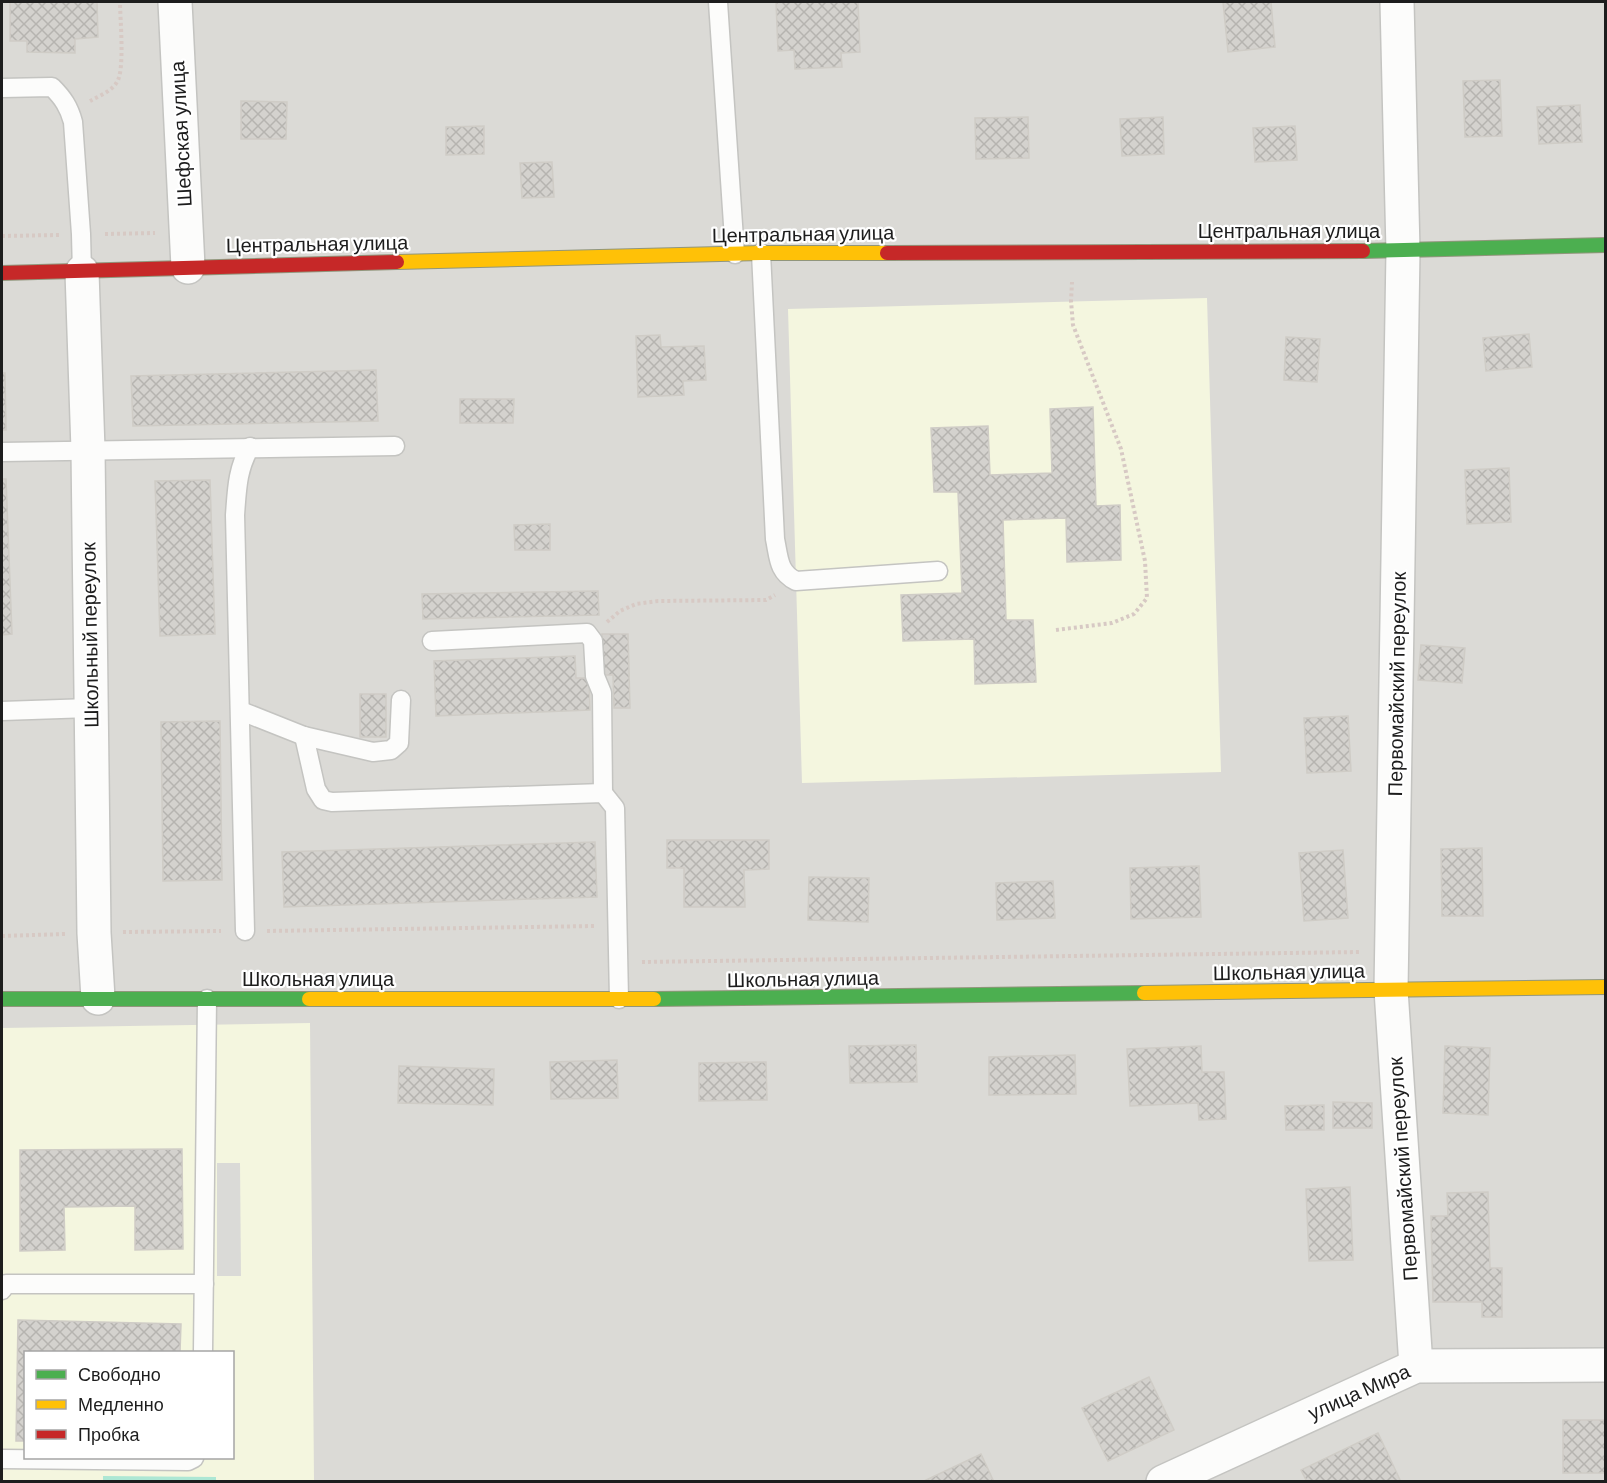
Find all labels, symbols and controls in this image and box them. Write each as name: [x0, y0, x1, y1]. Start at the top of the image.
street label: Шефская улица: [164, 60, 196, 208]
street label: Центральная улица: [1198, 218, 1381, 242]
street label: Центральная улица: [712, 219, 895, 247]
street label: Центральная улица: [226, 229, 409, 257]
street label: Школьный переулок: [75, 542, 103, 728]
street label: Первомайский переулок: [1382, 571, 1410, 796]
street label: Школьная улица: [1213, 958, 1366, 984]
street label: Школьная улица: [727, 965, 880, 991]
street label: Школьная улица: [242, 966, 395, 990]
street label: Первомайский переулок: [1382, 1056, 1422, 1282]
legend: [24, 1351, 234, 1459]
street label: улица Мира: [1304, 1358, 1414, 1424]
text: Свободно: [78, 1363, 161, 1385]
text: Медленно: [78, 1393, 164, 1415]
text: Пробка: [78, 1423, 141, 1445]

